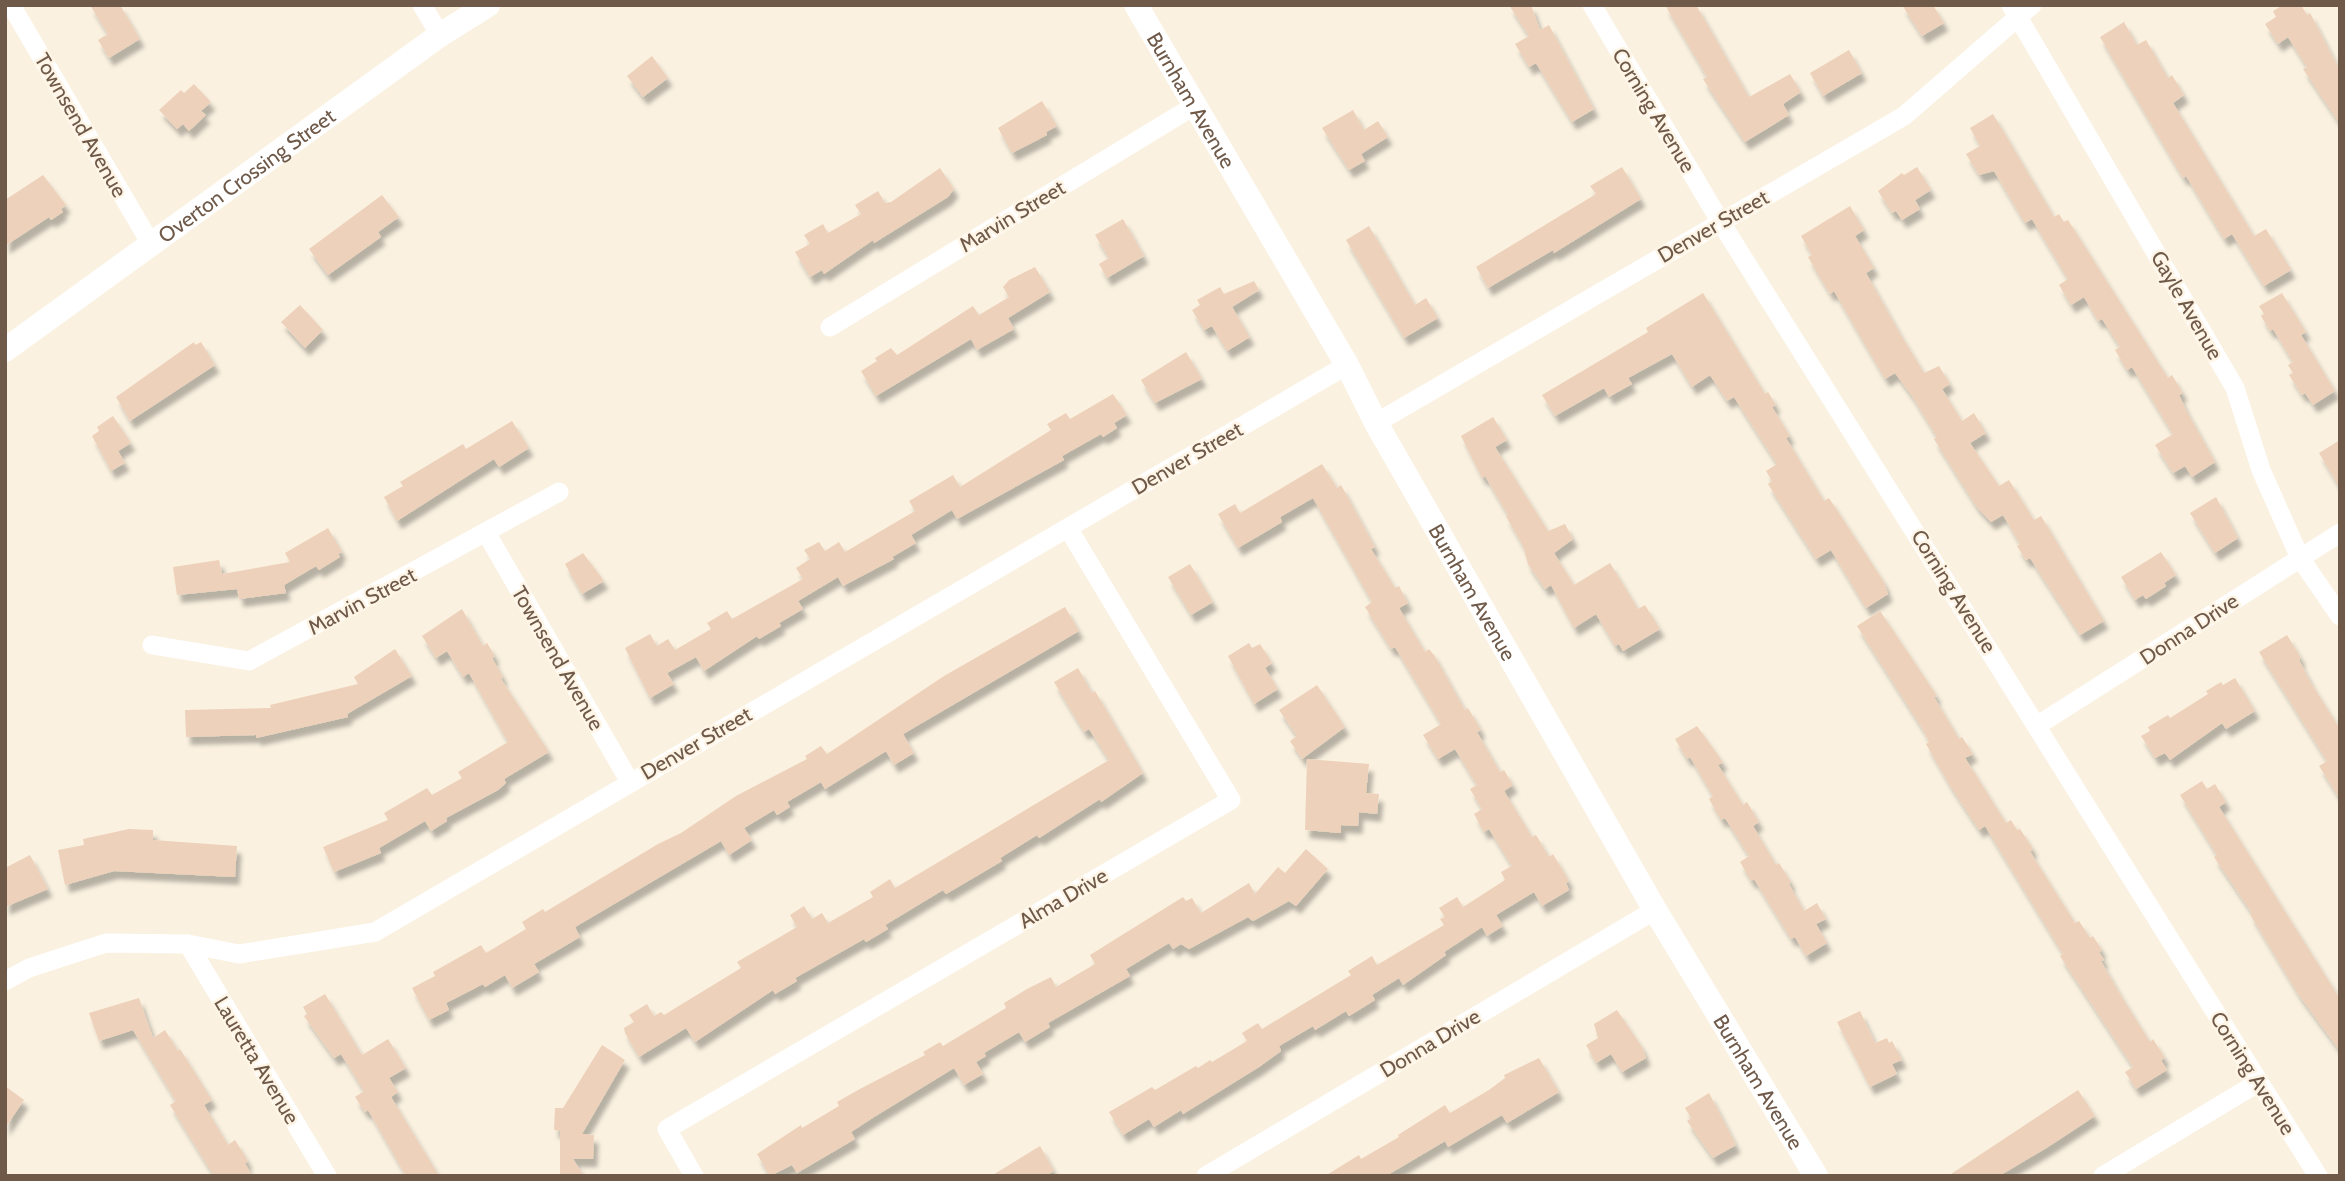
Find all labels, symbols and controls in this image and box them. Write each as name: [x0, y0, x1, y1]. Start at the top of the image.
street label: Burnham Avenue: [1142, 28, 1241, 172]
street label: Corning Avenue: [1607, 43, 1701, 177]
street label: Townsend Avenue: [30, 49, 132, 202]
street label: Overton Crossing Street: [153, 103, 340, 248]
street label: Marvin Street: [955, 175, 1069, 257]
street label: Denver Street: [1653, 184, 1773, 268]
street label: Gayle Avenue: [2146, 246, 2228, 364]
street label: Denver Street: [1127, 416, 1247, 500]
street label: Burnham Avenue: [1424, 519, 1522, 665]
street label: Corning Avenue: [1906, 525, 2002, 657]
street label: Marvin Street: [304, 562, 420, 640]
street label: Townsend Avenue: [507, 582, 609, 735]
street label: Donna Drive: [2135, 588, 2243, 670]
street label: Denver Street: [636, 701, 756, 785]
street label: Alma Drive: [1014, 863, 1112, 933]
street label: Lauretta Avenue: [209, 992, 305, 1128]
street label: Donna Drive: [1376, 1003, 1485, 1083]
street label: Corning Avenue: [2205, 1007, 2301, 1139]
street label: Burnham Avenue: [1709, 1010, 1809, 1154]

